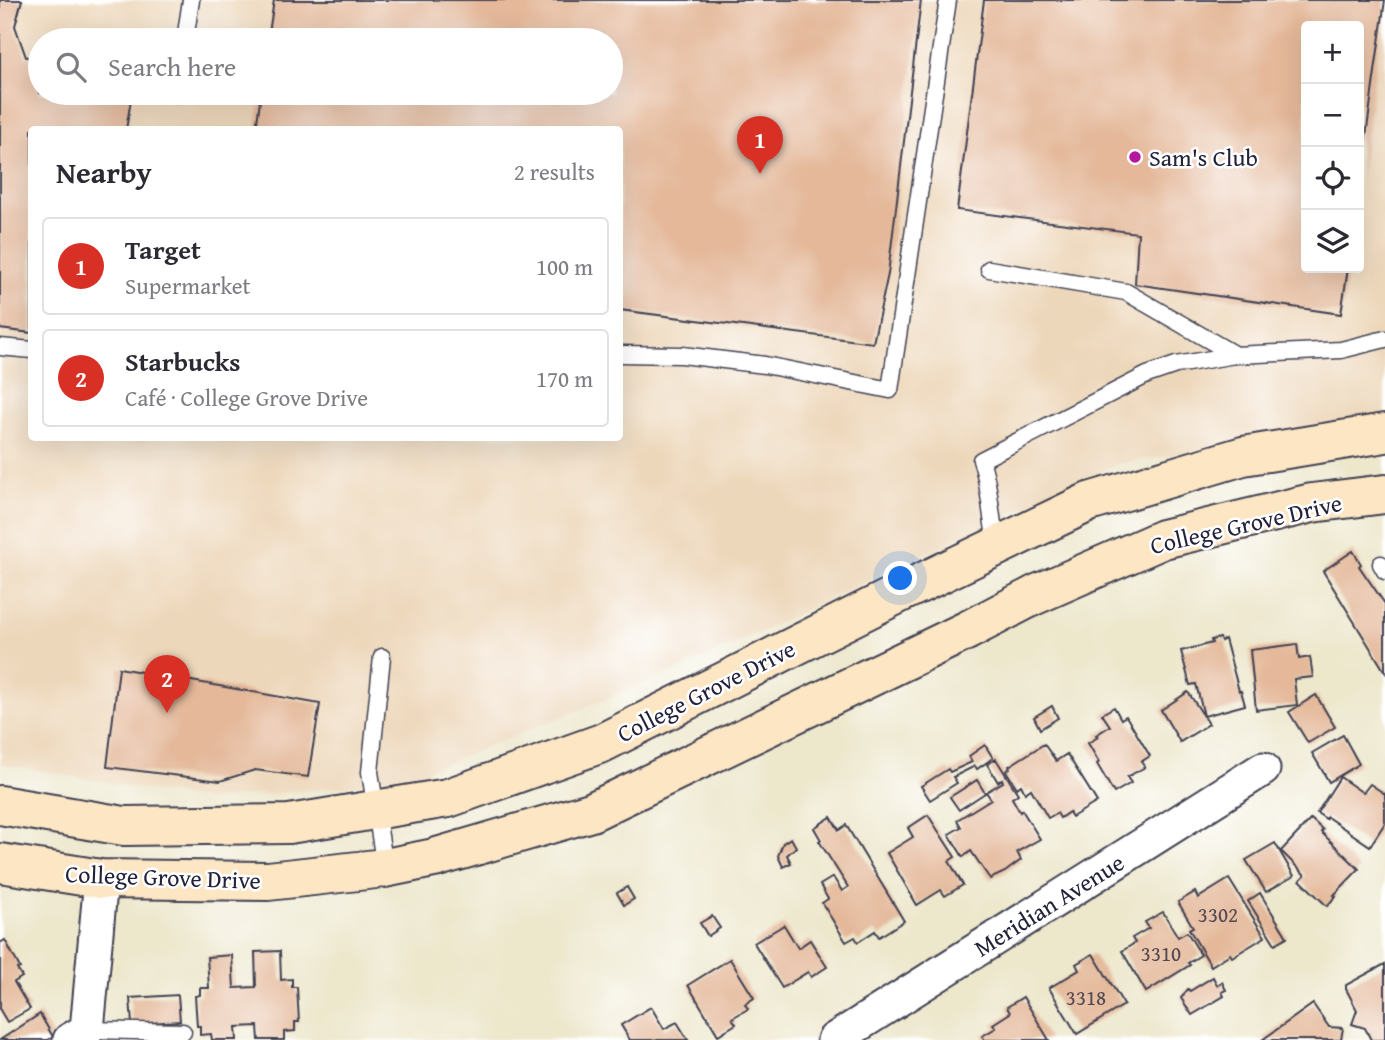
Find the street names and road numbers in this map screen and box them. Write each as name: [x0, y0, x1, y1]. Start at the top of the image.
street label: College Grove Drive: [1147, 485, 1345, 563]
street label: College Grove Drive: [611, 631, 801, 751]
street label: Meridian Avenue: [967, 845, 1131, 965]
street label: College Grove Drive: [65, 856, 261, 898]

